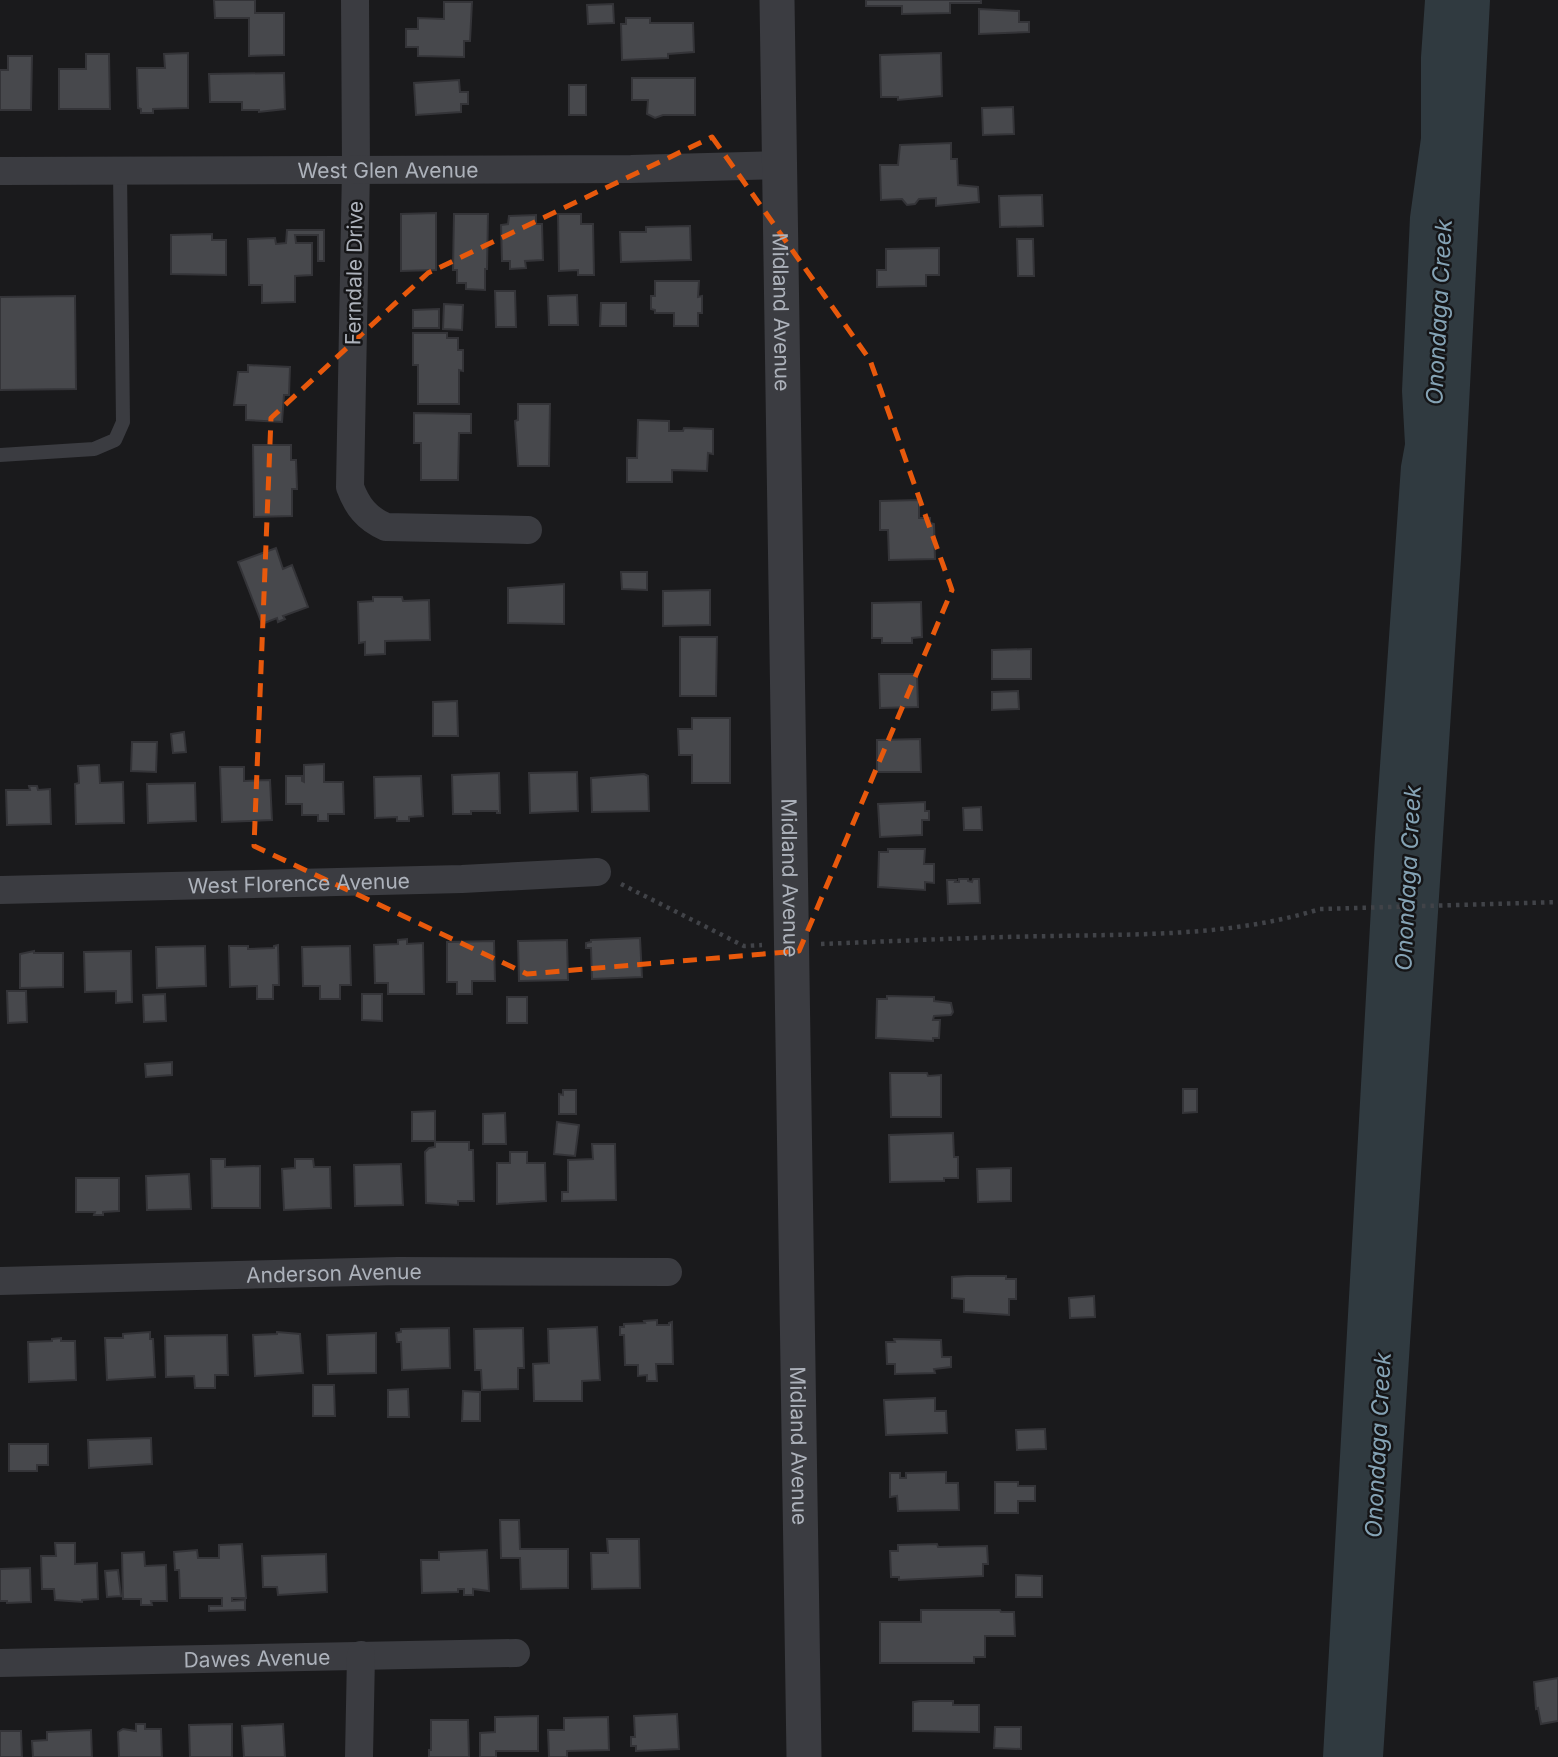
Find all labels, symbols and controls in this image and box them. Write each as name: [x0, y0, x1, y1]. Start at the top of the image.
street label: West Glen Avenue: [297, 157, 479, 183]
street label: Ferndale Drive: [340, 201, 368, 345]
water label: Onondaga Creek: [1420, 218, 1458, 405]
street label: Midland Avenue: [768, 232, 796, 392]
water label: Onondaga Creek: [1389, 784, 1427, 971]
street label: Midland Avenue: [777, 798, 804, 958]
street label: West Florence Avenue: [188, 868, 410, 898]
street label: Anderson Avenue: [246, 1258, 422, 1287]
water label: Onondaga Creek: [1359, 1351, 1397, 1538]
street label: Midland Avenue: [785, 1366, 813, 1525]
street label: Dawes Avenue: [183, 1644, 331, 1672]

